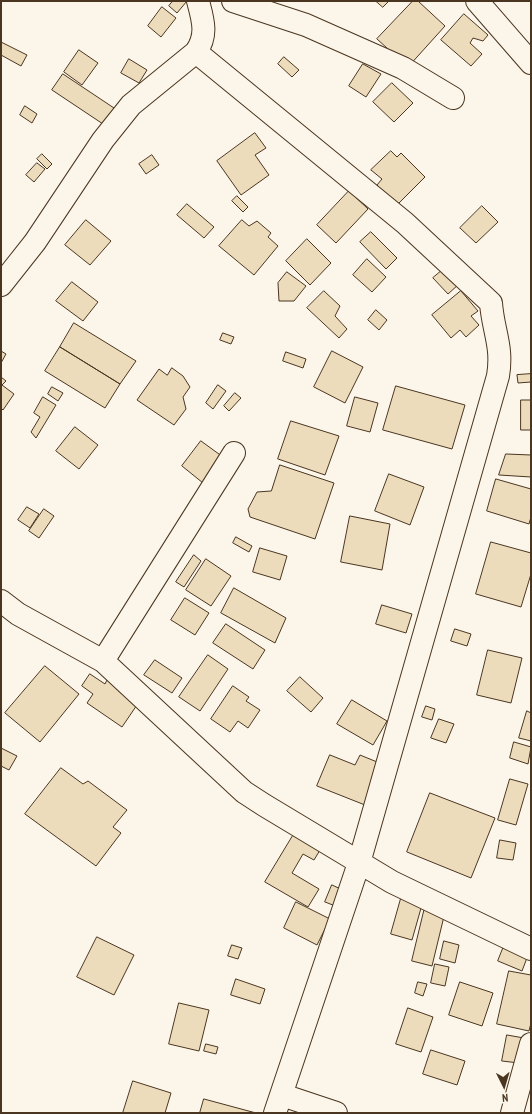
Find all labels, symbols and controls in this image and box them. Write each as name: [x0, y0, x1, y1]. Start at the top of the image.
north arrow: [484, 1066, 524, 1106]
text: N: [501, 1091, 509, 1105]

